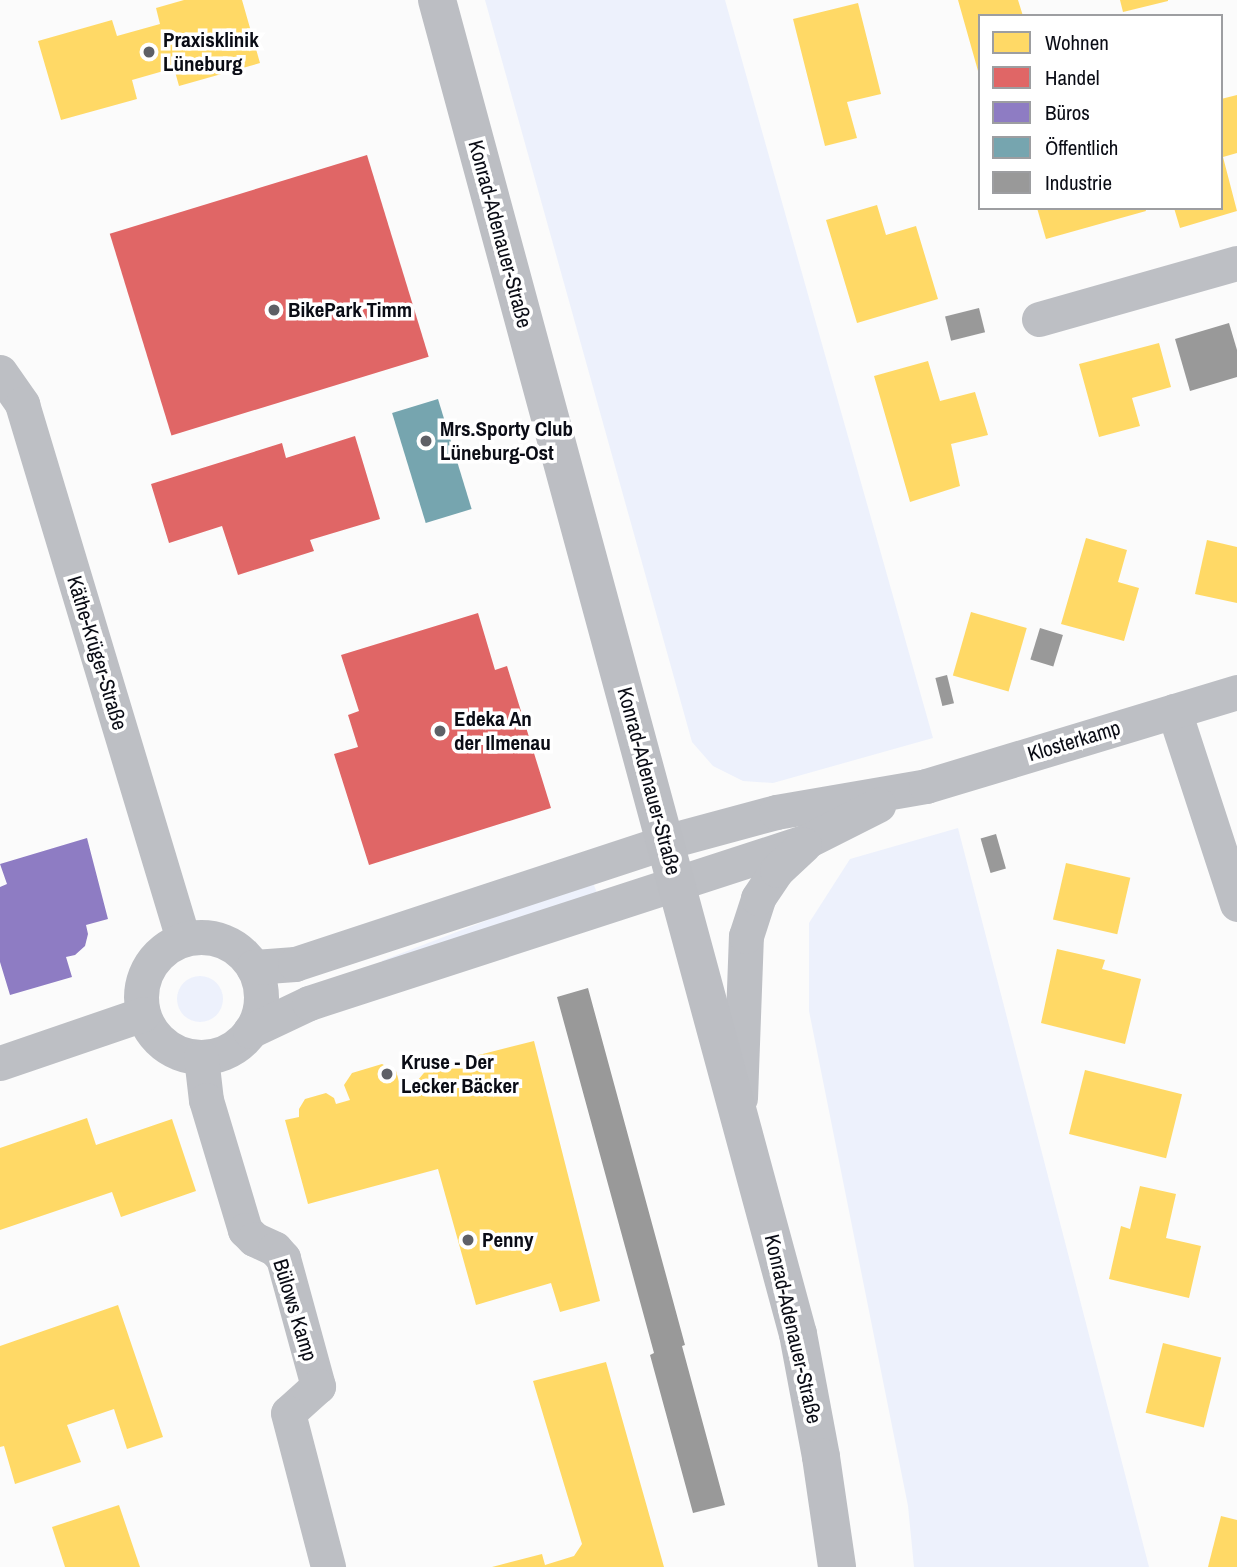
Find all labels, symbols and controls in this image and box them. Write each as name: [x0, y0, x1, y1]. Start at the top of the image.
legend: [978, 14, 1223, 210]
place label: Praxisklinik Lüneburg: [163, 27, 259, 77]
text: Wohnen: [1045, 28, 1109, 57]
marker: Praxisklinik Lüneburg: [141, 44, 157, 60]
text: Handel: [1045, 63, 1100, 92]
text: Büros: [1045, 98, 1090, 127]
text: Öffentlich: [1045, 133, 1118, 162]
street label: Konrad-Adenauer-Straße: [463, 137, 537, 331]
text: Industrie: [1045, 168, 1112, 197]
place label: BikePark Timm: [288, 297, 412, 323]
marker: BikePark Timm: [266, 302, 282, 318]
place label: Mrs.Sporty Club Lüneburg-Ost: [440, 416, 573, 466]
marker: Mrs.Sporty Club Lüneburg-Ost: [418, 433, 434, 449]
street label: Käthe-Krüger-Straße: [62, 573, 132, 733]
street label: Konrad-Adenauer-Straße: [612, 684, 686, 878]
place label: Edeka An der Ilmenau: [454, 706, 551, 756]
street label: Klosterkamp: [1025, 715, 1123, 767]
marker: Edeka An der Ilmenau: [432, 723, 448, 739]
place label: Kruse - Der Lecker Bäcker: [401, 1049, 519, 1099]
marker: Kruse - Der Lecker Bäcker: [379, 1066, 395, 1082]
place label: Penny: [482, 1227, 534, 1253]
marker: Penny: [460, 1232, 476, 1248]
street label: Konrad-Adenauer-Straße: [759, 1232, 827, 1426]
street label: Bülows Kamp: [268, 1256, 322, 1364]

